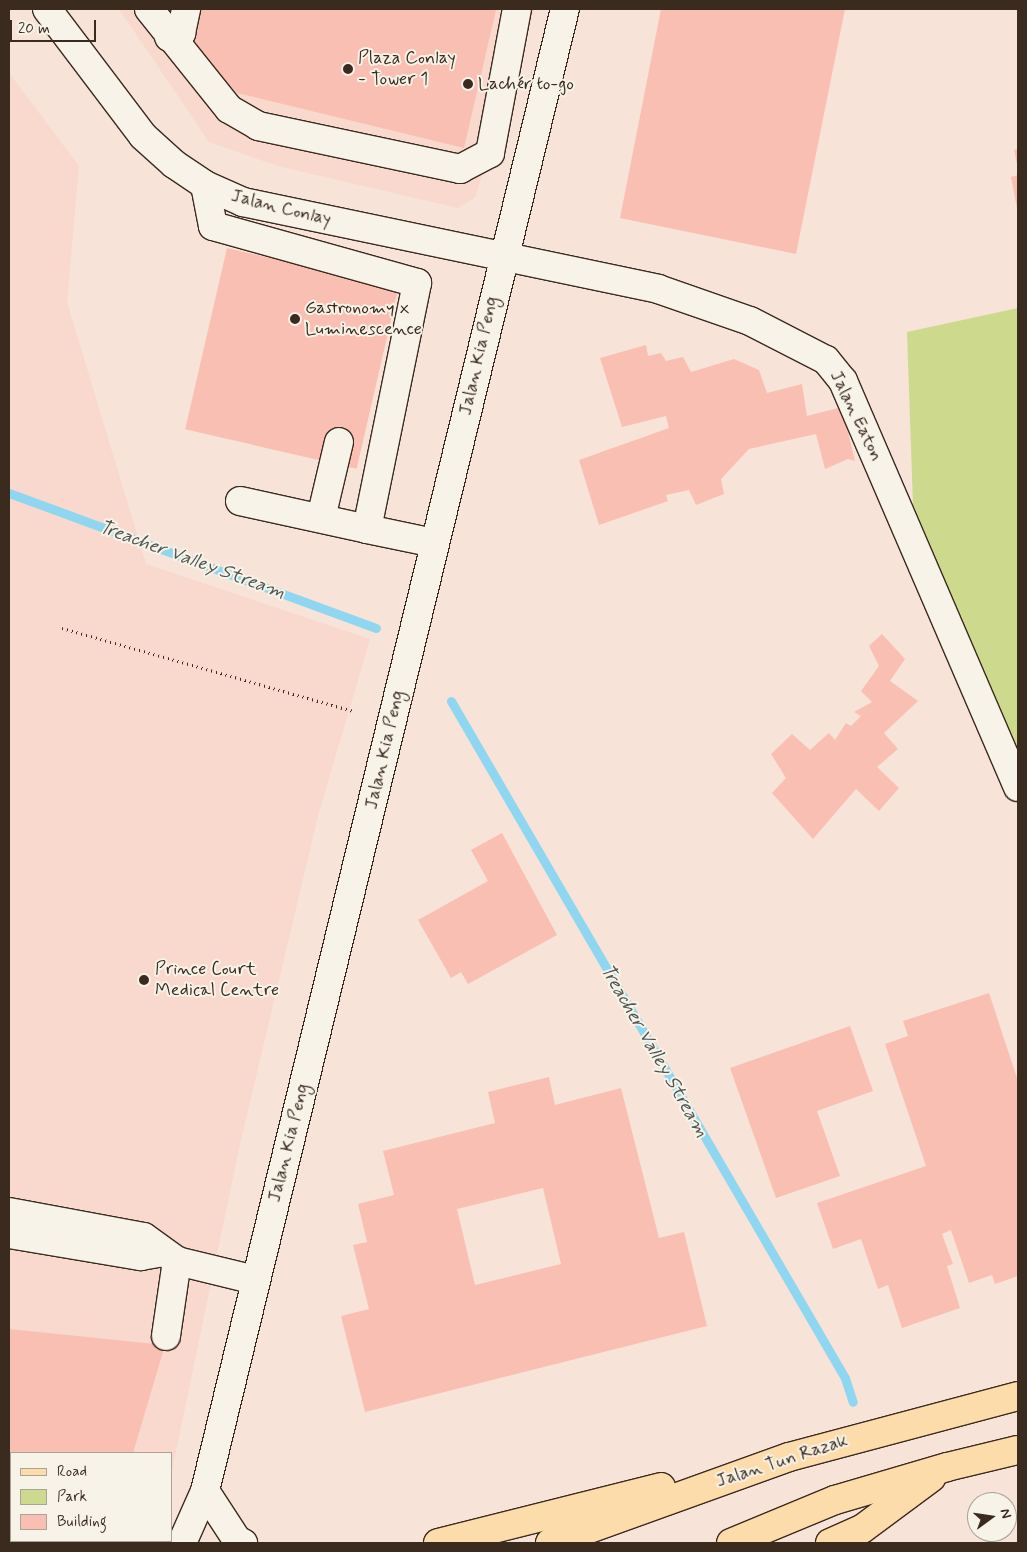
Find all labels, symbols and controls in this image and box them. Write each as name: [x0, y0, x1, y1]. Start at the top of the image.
scale bar: [12, 10, 99, 42]
text: 20 m: [18, 19, 50, 39]
place label: Plaza Conlay - Tower 1: [358, 48, 457, 90]
marker: Plaza Conlay - Tower 1: [342, 63, 354, 75]
place label: Lachér to-go: [478, 73, 578, 95]
marker: Lachér to-go: [462, 78, 474, 90]
street label: Jalan Conlay: [228, 185, 334, 231]
street label: Jalan Kia Peng: [455, 296, 503, 416]
place label: Gastronomy x Luminescence: [305, 298, 422, 340]
marker: Gastronomy x Luminescence: [289, 313, 301, 325]
street label: Jalan Eaton: [825, 368, 887, 464]
water label: Treacher Valley Stream: [100, 517, 284, 603]
street label: Jalan Kia Peng: [361, 690, 409, 810]
place label: Prince Court Medical Centre: [155, 959, 276, 1002]
water label: Treacher Valley Stream: [597, 964, 711, 1138]
marker: Prince Court Medical Centre: [137, 973, 151, 987]
street label: Jalan Kia Peng: [264, 1083, 314, 1203]
street label: Jalan Tun Razak: [717, 1431, 847, 1491]
legend: [10, 1452, 172, 1542]
text: Road: [57, 1462, 87, 1482]
text: Park: [57, 1487, 87, 1507]
north arrow: [967, 1492, 1017, 1542]
text: N: [996, 1507, 1015, 1520]
text: Building: [57, 1512, 107, 1532]

